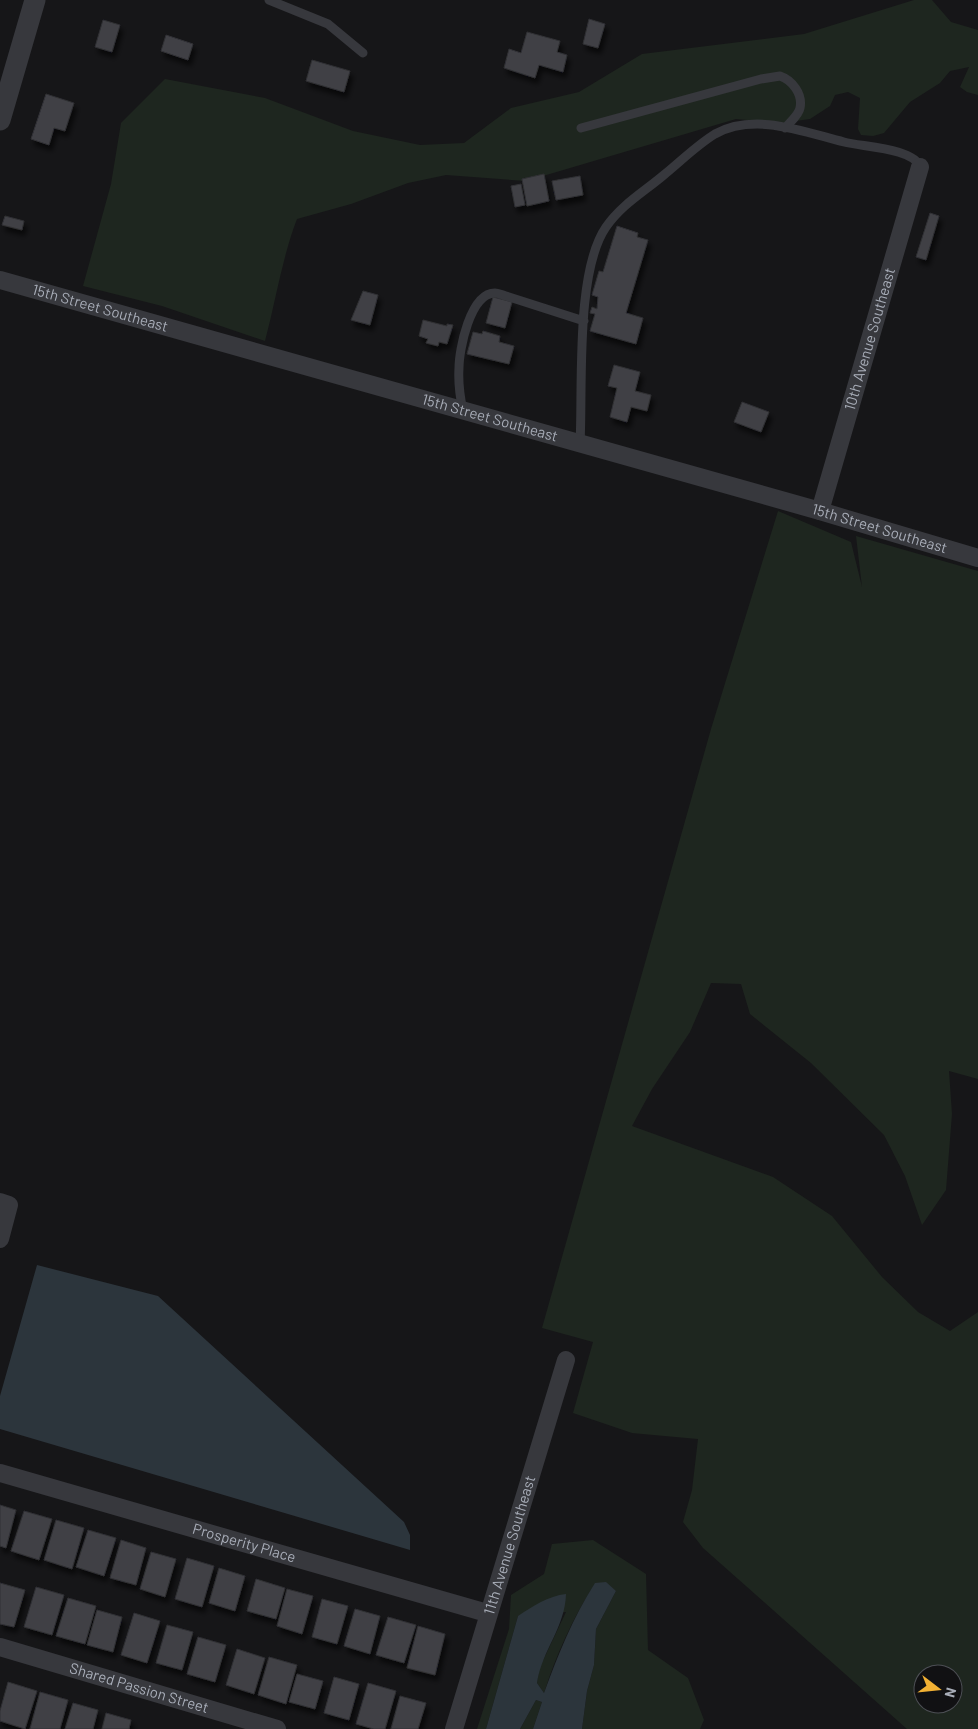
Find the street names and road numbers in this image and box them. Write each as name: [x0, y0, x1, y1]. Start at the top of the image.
street label: 10th Avenue Southeast: [840, 265, 898, 412]
street label: 15th Street Southeast: [30, 280, 170, 335]
street label: 15th Street Southeast: [420, 389, 560, 445]
street label: 15th Street Southeast: [810, 499, 950, 556]
street label: 11th Avenue Southeast: [479, 1473, 538, 1617]
street label: Prosperity Place: [191, 1519, 298, 1566]
street label: Shared Passion Street: [68, 1658, 211, 1716]

